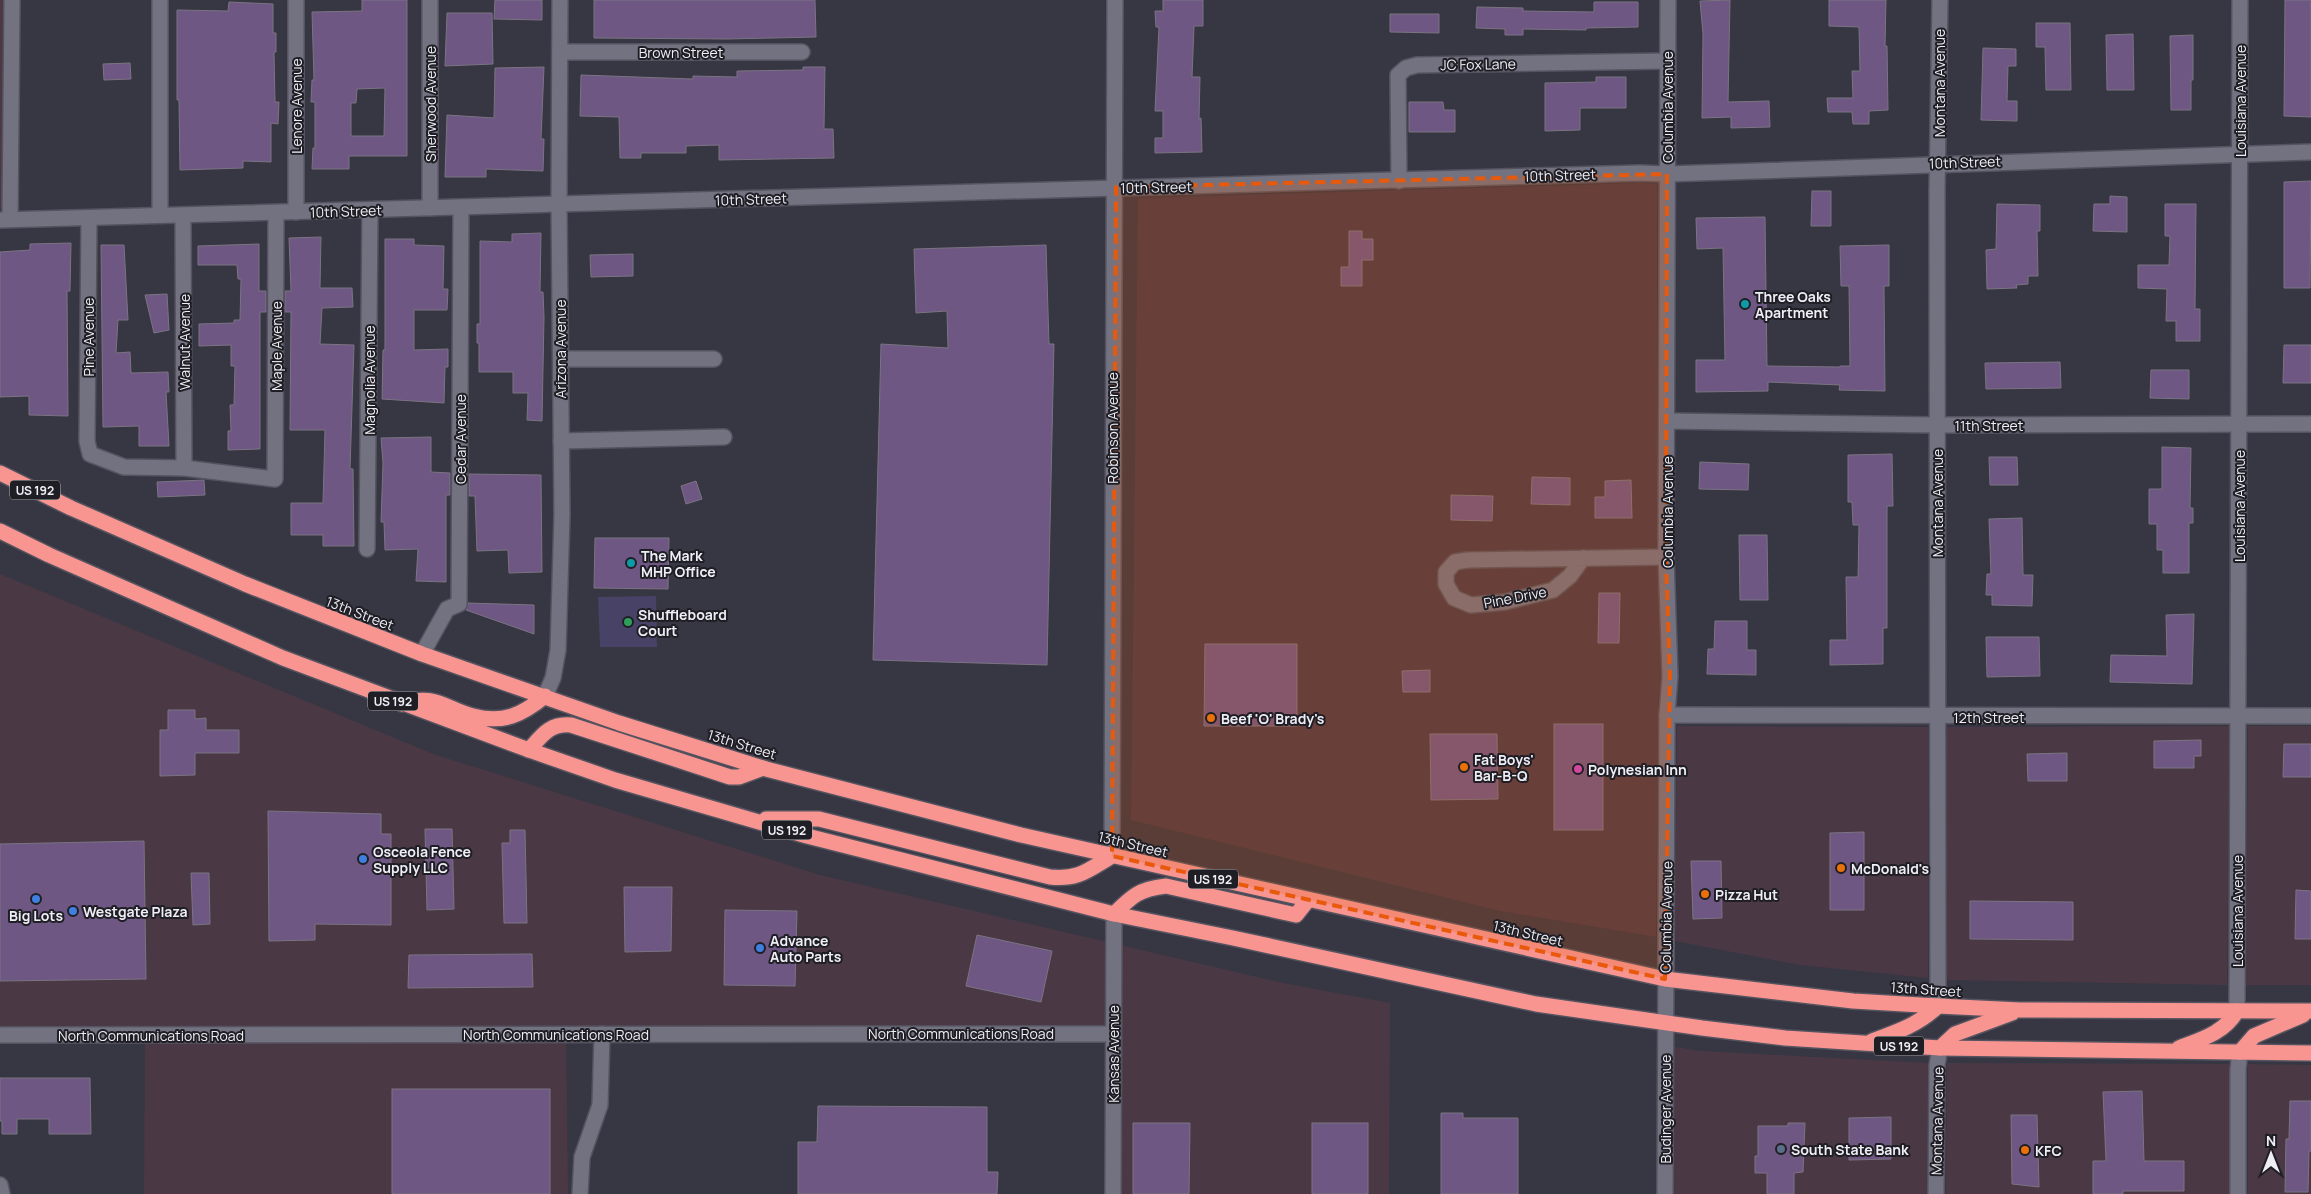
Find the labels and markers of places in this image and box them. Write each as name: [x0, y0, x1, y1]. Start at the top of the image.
place label: Three Oaks Apartment: [1755, 287, 1831, 322]
marker: Three Oaks Apartment: [1739, 298, 1751, 310]
place label: The Mark MHP Office: [641, 546, 716, 581]
marker: The Mark MHP Office: [625, 557, 637, 569]
place label: Shuffleboard Court: [638, 605, 727, 640]
marker: Shuffleboard Court: [622, 616, 634, 628]
place label: Beef 'O' Brady's: [1221, 709, 1325, 728]
marker: Beef 'O' Brady's: [1205, 712, 1217, 724]
place label: Fat Boys' Bar-B-Q: [1474, 750, 1534, 785]
place label: Polynesian Inn: [1588, 760, 1687, 779]
marker: Fat Boys' Bar-B-Q: [1458, 761, 1470, 773]
marker: Polynesian Inn: [1572, 763, 1584, 775]
place label: Osceola Fence Supply LLC: [373, 842, 471, 877]
marker: Osceola Fence Supply LLC: [357, 853, 369, 865]
place label: McDonald's: [1851, 859, 1929, 878]
marker: McDonald's: [1835, 862, 1847, 874]
place label: Pizza Hut: [1715, 885, 1778, 904]
marker: Pizza Hut: [1699, 888, 1711, 900]
marker: Big Lots: [30, 893, 42, 905]
place label: Westgate Plaza: [83, 902, 188, 921]
marker: Westgate Plaza: [67, 905, 79, 917]
place label: Big Lots: [9, 906, 63, 925]
place label: Advance Auto Parts: [770, 931, 842, 966]
marker: Advance Auto Parts: [754, 942, 766, 954]
place label: South State Bank: [1791, 1140, 1909, 1159]
place label: KFC: [2035, 1141, 2062, 1160]
marker: South State Bank: [1775, 1143, 1787, 1155]
marker: KFC: [2019, 1144, 2031, 1156]

